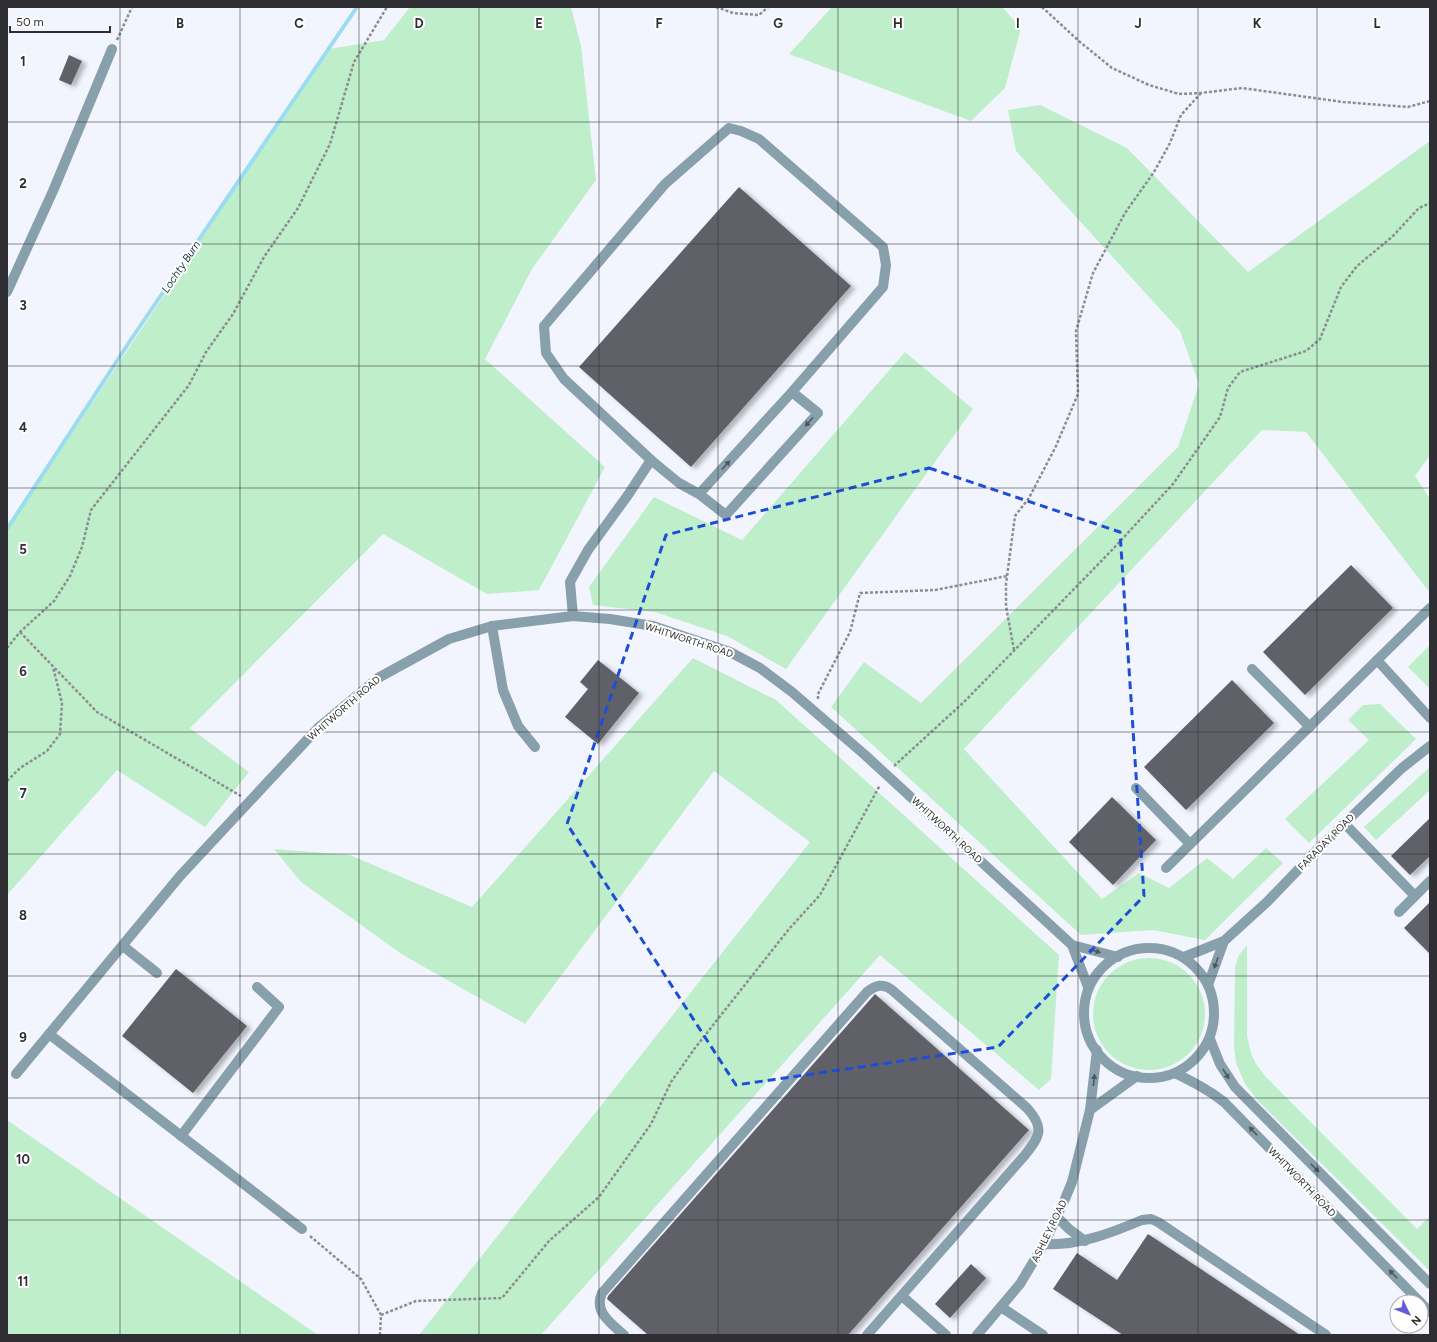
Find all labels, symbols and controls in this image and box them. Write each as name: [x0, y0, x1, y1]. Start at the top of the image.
scale bar: [10, 8, 110, 34]
text: 50 m: [16, 15, 44, 29]
text: B: [176, 16, 184, 31]
text: C: [294, 16, 304, 31]
text: D: [414, 16, 424, 31]
text: E: [535, 16, 543, 31]
text: F: [655, 16, 663, 31]
text: G: [773, 16, 783, 31]
text: H: [893, 16, 903, 31]
text: I: [1016, 16, 1020, 31]
text: J: [1134, 16, 1142, 31]
text: K: [1253, 16, 1262, 31]
text: L: [1374, 16, 1381, 31]
text: 1: [20, 54, 26, 69]
text: 2: [19, 176, 27, 191]
water label: Lochty Burn: [159, 239, 203, 295]
text: 3: [19, 298, 27, 313]
one-way arrow: [805, 417, 814, 427]
text: 4: [19, 420, 27, 435]
one-way arrow: [721, 460, 730, 470]
text: 5: [19, 542, 27, 557]
street label: WHITWORTH ROAD: [643, 620, 735, 660]
text: 6: [19, 664, 27, 679]
street label: WHITWORTH ROAD: [305, 673, 383, 743]
text: 7: [19, 786, 27, 801]
street label: WHITWORTH ROAD: [909, 794, 985, 866]
street label: FARADAY ROAD: [1295, 811, 1357, 873]
text: 8: [19, 908, 27, 923]
one-way arrow: [1089, 948, 1101, 954]
one-way arrow: [1213, 958, 1219, 970]
text: 9: [19, 1030, 27, 1045]
one-way arrow: [1222, 1069, 1230, 1079]
one-way arrow: [1090, 1074, 1097, 1086]
one-way arrow: [1248, 1126, 1257, 1136]
street label: WHITWORTH ROAD: [1265, 1144, 1339, 1220]
text: 10: [16, 1152, 30, 1167]
one-way arrow: [1310, 1163, 1320, 1173]
street label: ASHLEY ROAD: [1028, 1198, 1070, 1264]
one-way arrow: [1388, 1269, 1398, 1279]
text: 11: [18, 1274, 28, 1289]
north arrow: [1389, 1294, 1429, 1334]
text: N: [1408, 1313, 1424, 1328]

